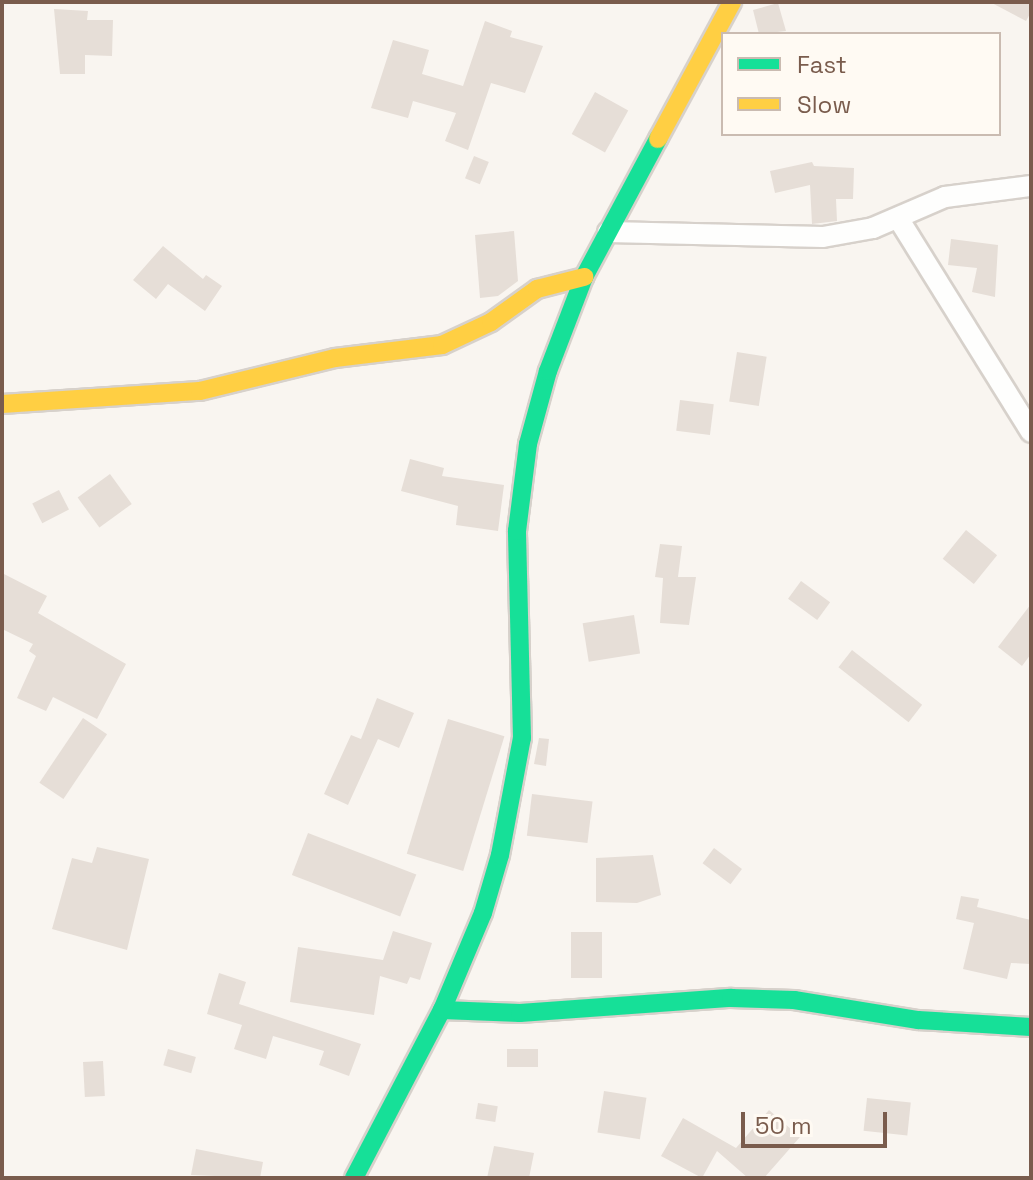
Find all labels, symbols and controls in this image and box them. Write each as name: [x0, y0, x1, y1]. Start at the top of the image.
legend: [721, 32, 1001, 136]
text: Fast: [797, 49, 847, 80]
text: Slow: [797, 89, 851, 120]
scale bar: [745, 1096, 891, 1146]
text: 50 m: [755, 1110, 812, 1141]

